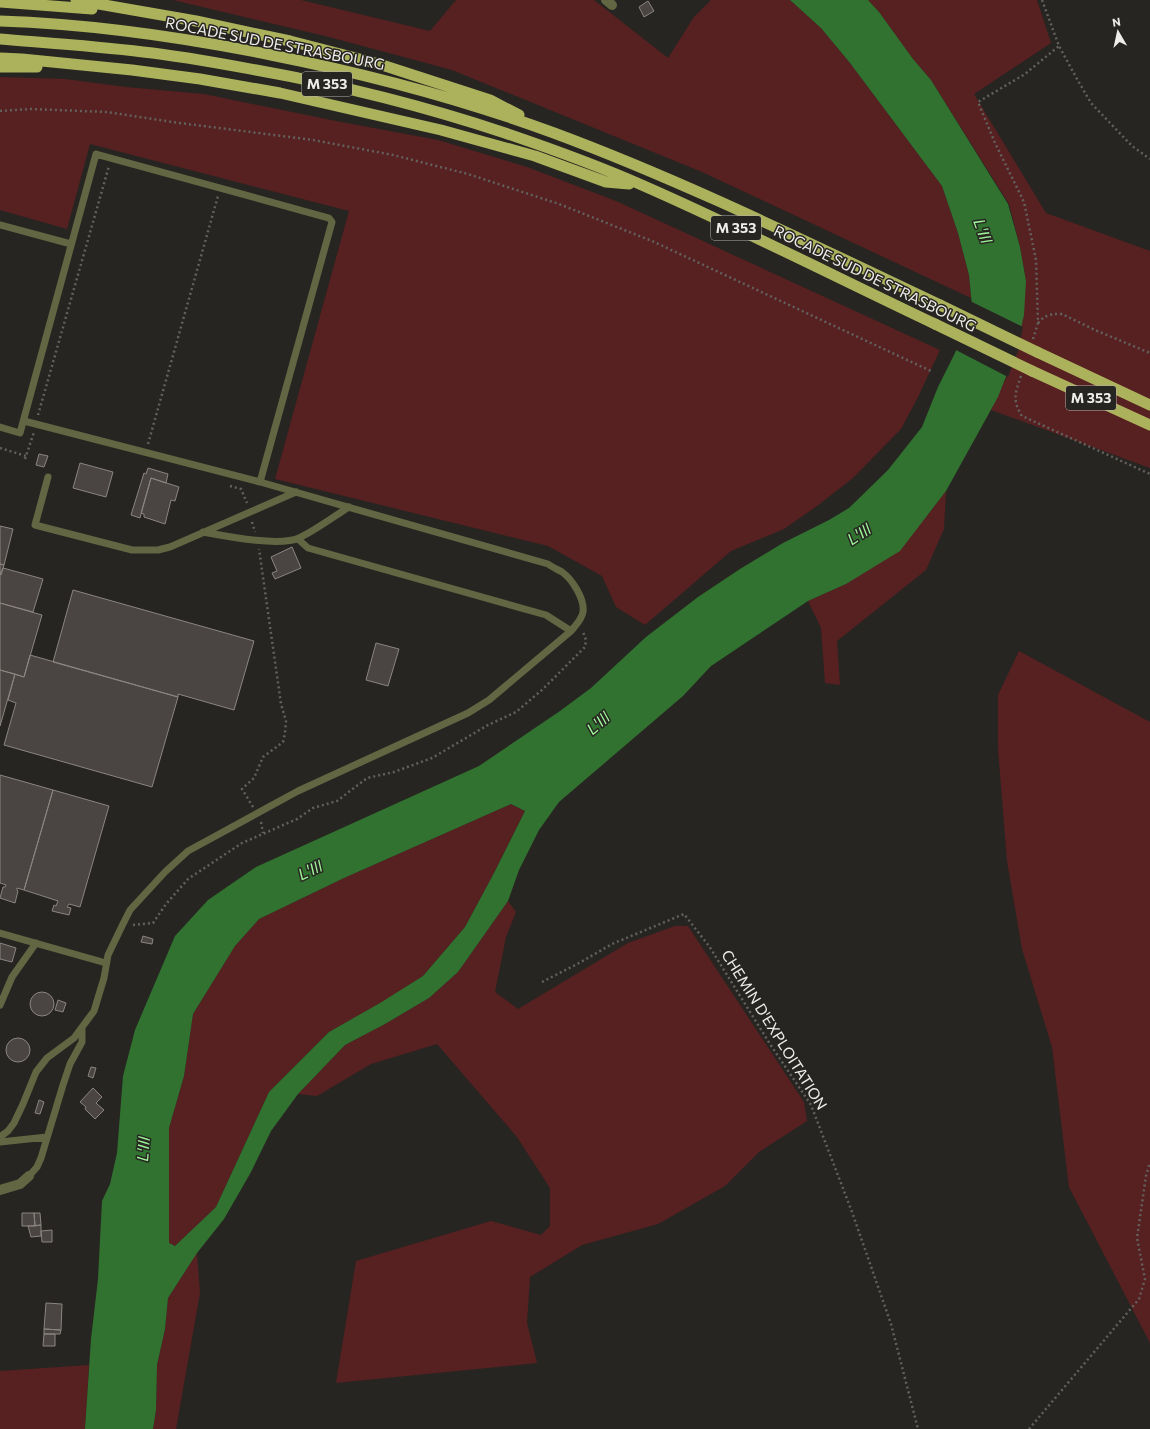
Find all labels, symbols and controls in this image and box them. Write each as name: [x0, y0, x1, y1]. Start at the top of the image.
north arrow: [1098, 12, 1138, 52]
street label: ROCADE SUD DE STRASBOURG: [164, 13, 386, 73]
text: N: [1111, 15, 1121, 29]
road number: M 353: [302, 72, 352, 96]
road number: M 353: [711, 216, 761, 240]
water label: L'Ill: [970, 216, 997, 247]
street label: ROCADE SUD DE STRASBOURG: [771, 221, 980, 335]
road number: M 353: [1066, 386, 1116, 410]
water label: L'Ill: [843, 518, 875, 548]
water label: L'Ill: [582, 707, 614, 738]
water label: L'Ill: [294, 855, 326, 883]
street label: CHEMIN D'EXPLOITATION: [718, 946, 832, 1113]
water label: L'Ill: [132, 1135, 153, 1162]

